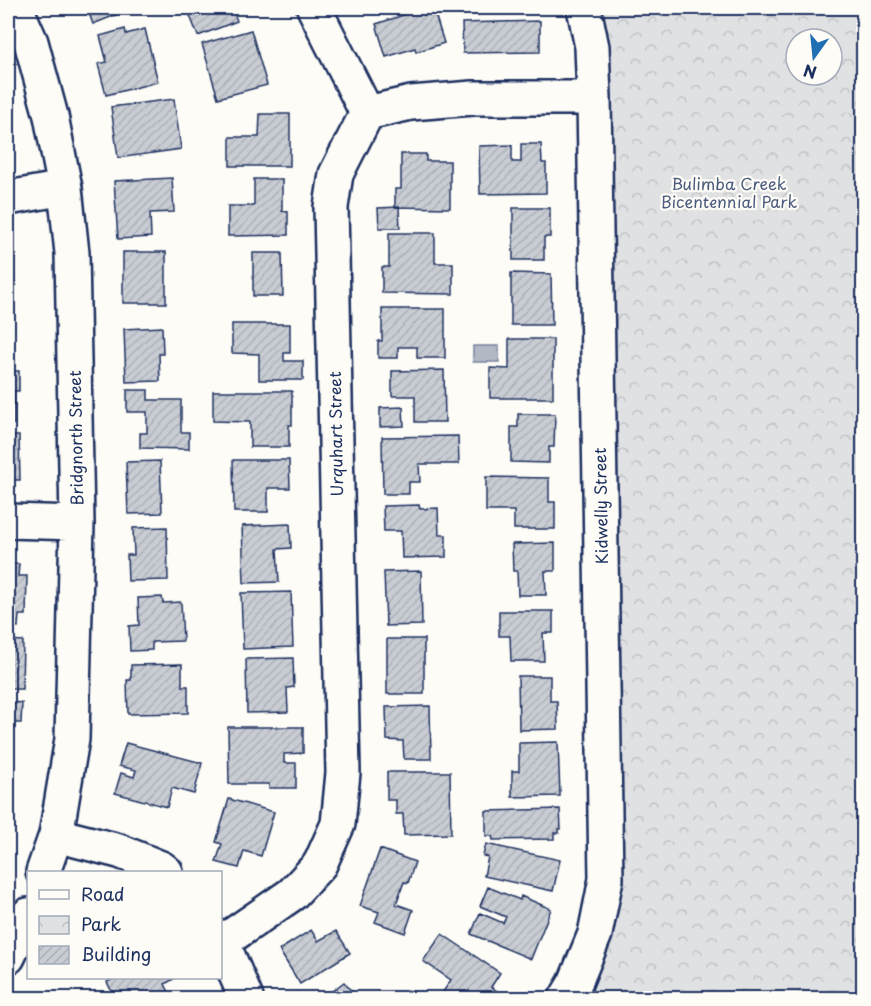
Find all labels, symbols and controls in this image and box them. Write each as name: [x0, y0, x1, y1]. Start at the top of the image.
north arrow: [784, 27, 844, 87]
text: N: [801, 59, 819, 86]
park label: Bulimba Creek Bicentennial Park: [661, 171, 797, 213]
street label: Bridgnorth Street: [62, 370, 88, 506]
street label: Urquhart Street: [322, 371, 348, 497]
street label: Kidwelly Street: [587, 447, 613, 565]
legend: [27, 871, 222, 979]
text: Road: [81, 880, 125, 907]
text: Park: [81, 910, 121, 937]
text: Building: [81, 940, 151, 967]

